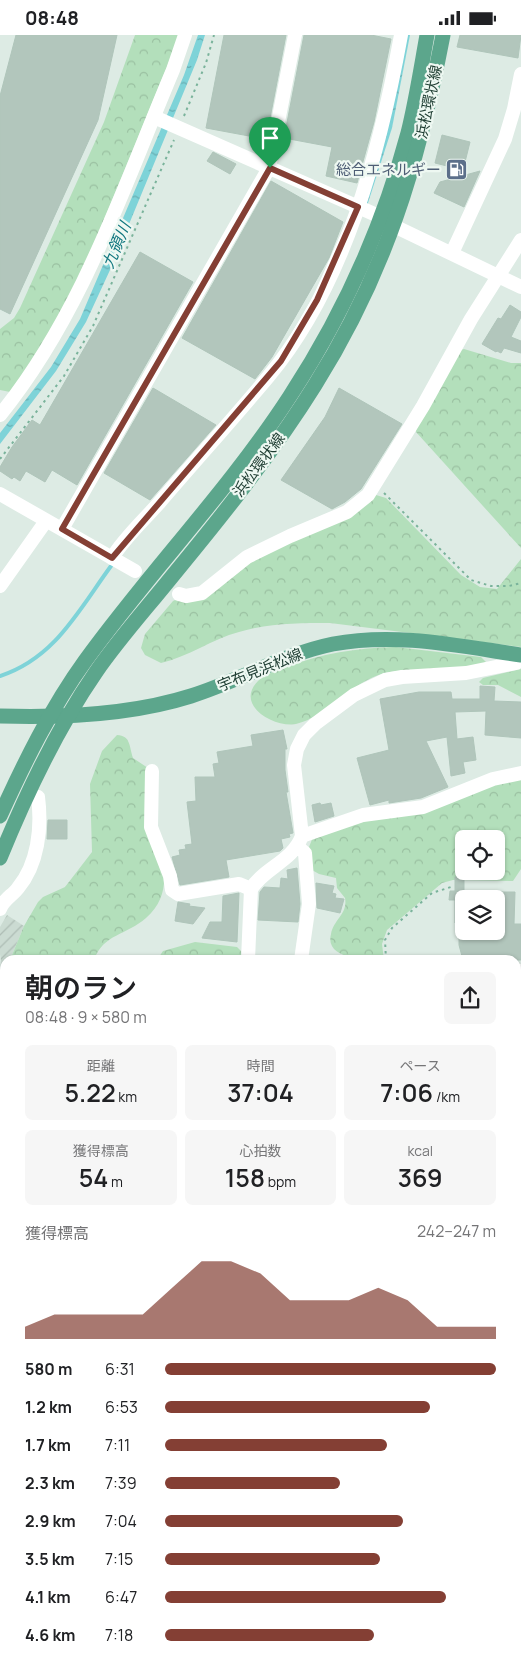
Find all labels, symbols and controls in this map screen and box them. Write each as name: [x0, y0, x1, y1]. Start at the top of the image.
text: 08:48: [25, 5, 79, 31]
street label: 浜松環状線: [410, 63, 447, 141]
pin: [249, 117, 291, 168]
icon: arrive: [256, 124, 284, 152]
fuel station icon: 総合エネルギー: [445, 158, 469, 182]
place label: 総合エネルギー: [336, 159, 441, 180]
water label: 九領川: [96, 217, 136, 271]
street label: 浜松環状線: [228, 428, 290, 501]
street label: 宇布見浜松線: [214, 643, 305, 696]
map controls: [455, 830, 505, 940]
button: locate: [455, 830, 505, 880]
button: layers: [455, 890, 505, 940]
text: 朝のラン: [25, 968, 137, 1006]
button: share: [444, 972, 496, 1024]
text: 08:48 · 9 × 580 m: [25, 1006, 147, 1028]
text: 距離: [87, 1056, 115, 1075]
text: 時間: [246, 1056, 274, 1075]
text: ペース: [400, 1056, 441, 1075]
text: 5.22: [64, 1075, 116, 1110]
text: 37:04: [227, 1075, 294, 1110]
text: 7:06: [380, 1075, 433, 1110]
text: km: [116, 1087, 137, 1106]
text: /km: [433, 1087, 460, 1106]
text: 獲得標高: [73, 1141, 129, 1160]
text: 心拍数: [239, 1141, 281, 1160]
text: kcal: [407, 1141, 433, 1160]
text: 54: [79, 1160, 108, 1195]
text: 158: [225, 1160, 265, 1195]
text: 369: [398, 1160, 443, 1195]
text: m: [108, 1172, 123, 1191]
text: bpm: [265, 1172, 296, 1191]
text: 242–247 m: [417, 1220, 496, 1242]
text: 獲得標高: [25, 1222, 89, 1244]
text: 580 m: [25, 1358, 72, 1380]
text: 6:31: [105, 1358, 135, 1380]
text: 1.2 km: [25, 1396, 72, 1418]
text: 6:53: [105, 1396, 138, 1418]
text: 1.7 km: [25, 1434, 71, 1456]
text: 7:11: [105, 1434, 130, 1456]
text: 2.3 km: [25, 1472, 75, 1494]
text: 7:39: [105, 1472, 137, 1494]
text: 2.9 km: [25, 1510, 76, 1532]
text: 7:04: [105, 1510, 137, 1532]
text: 3.5 km: [25, 1548, 75, 1570]
text: 7:15: [105, 1548, 133, 1570]
text: 4.1 km: [25, 1586, 71, 1608]
text: 6:47: [105, 1586, 137, 1608]
text: 4.6 km: [25, 1624, 75, 1646]
text: 7:18: [105, 1624, 133, 1646]

